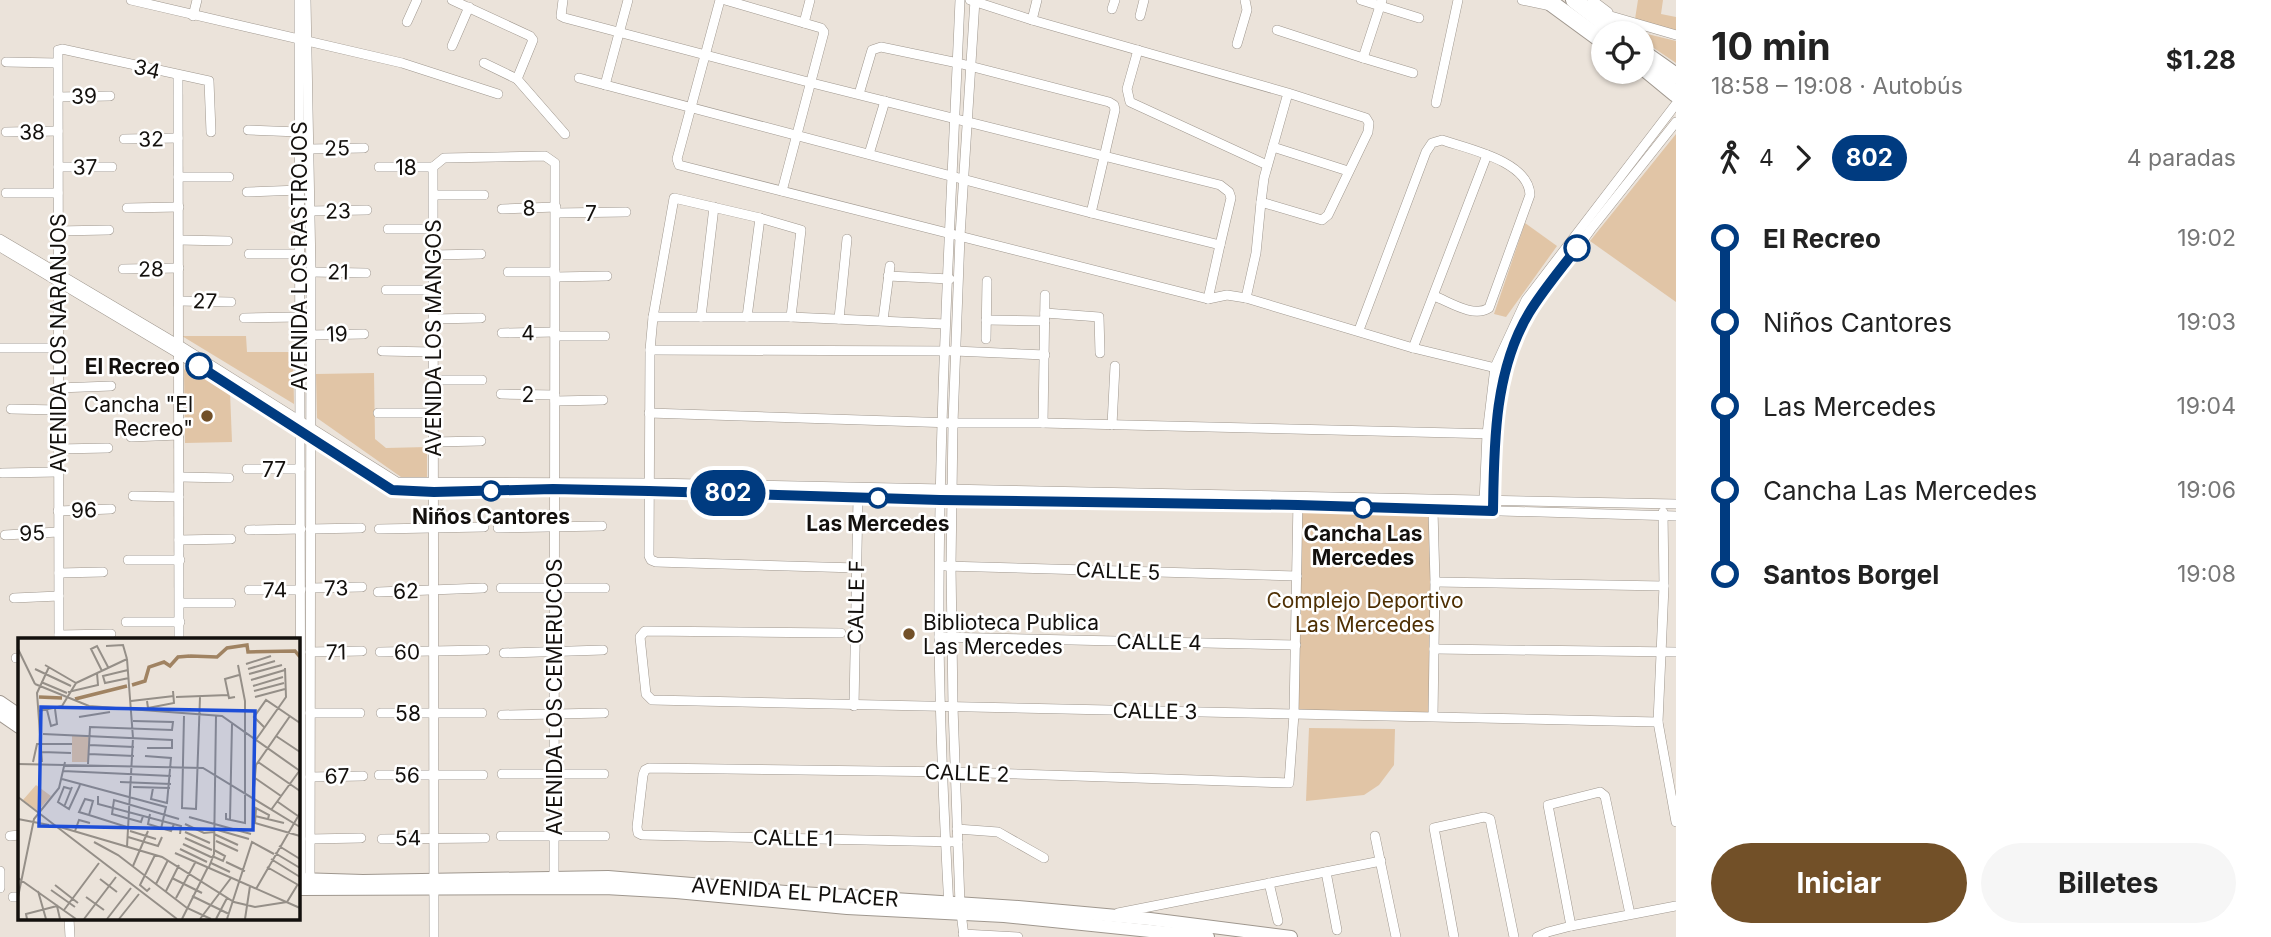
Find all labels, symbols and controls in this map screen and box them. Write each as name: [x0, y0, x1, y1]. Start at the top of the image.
map controls: [1591, 21, 1654, 84]
button: locate: [1591, 21, 1654, 84]
text: 10 min: [1711, 23, 1831, 69]
text: $1.28: [2166, 44, 2236, 75]
street label: 34: [131, 54, 163, 84]
text: 18:58 – 19:08 · Autobús: [1711, 72, 1963, 100]
street label: 39: [71, 83, 97, 109]
street label: 38: [19, 119, 45, 145]
street label: AVENIDA LOS RASTROJOS: [287, 121, 312, 391]
street label: 32: [138, 126, 164, 152]
street label: 25: [324, 135, 350, 161]
icon: walk: [1711, 139, 1749, 177]
icon: forward: [1784, 139, 1822, 177]
text: 802: [1846, 143, 1893, 172]
text: 4: [1759, 144, 1774, 172]
text: 4 paradas: [2127, 144, 2236, 172]
street label: 37: [72, 154, 98, 180]
street label: 18: [395, 155, 417, 180]
street label: 8: [522, 195, 536, 221]
street label: 23: [325, 198, 351, 224]
street label: 7: [585, 201, 597, 226]
street label: AVENIDA LOS NARANJOS: [46, 214, 71, 472]
street label: AVENIDA LOS MANGOS: [421, 219, 446, 457]
text: El Recreo: [1763, 223, 1881, 254]
text: 19:02: [2177, 224, 2236, 252]
unlabelled marker: [1564, 235, 1590, 261]
street label: 28: [138, 256, 164, 282]
street label: 21: [327, 259, 349, 285]
street label: 27: [192, 288, 218, 314]
text: Niños Cantores: [1763, 307, 1952, 338]
text: 19:03: [2177, 308, 2236, 336]
street label: 4: [521, 320, 535, 346]
street label: 19: [326, 321, 348, 347]
marker: El Recreo: [186, 353, 212, 379]
place label: El Recreo: [85, 354, 180, 379]
street label: 2: [522, 382, 534, 407]
text: Las Mercedes: [1763, 391, 1936, 422]
place label: Cancha "El Recreo": [84, 392, 193, 441]
text: 19:04: [2176, 392, 2236, 420]
marker: Cancha "El Recreo": [199, 408, 215, 424]
street label: 77: [262, 457, 286, 482]
line badge: 802: [688, 470, 768, 516]
text: Cancha Las Mercedes: [1763, 475, 2037, 506]
text: 19:06: [2177, 476, 2236, 504]
text: 802: [705, 478, 751, 507]
marker: Niños Cantores: [481, 481, 501, 501]
marker: Las Mercedes: [868, 488, 888, 508]
street label: 96: [71, 497, 97, 523]
marker: Cancha Las Mercedes: [1353, 498, 1373, 518]
place label: Niños Cantores: [412, 504, 570, 529]
place label: Las Mercedes: [806, 511, 950, 536]
street label: 95: [19, 520, 45, 546]
place label: Cancha Las Mercedes: [1303, 521, 1423, 570]
street label: CALLE 5: [1075, 557, 1161, 585]
street label: AVENIDA LOS CEMERUCOS: [542, 559, 567, 835]
text: Santos Borgel: [1763, 559, 1939, 590]
street label: CALLE F: [843, 560, 869, 644]
text: 19:08: [2177, 560, 2236, 588]
street label: 73: [324, 575, 348, 601]
street label: 74: [263, 577, 287, 603]
street label: 62: [393, 578, 419, 604]
park label: Complejo Deportivo Las Mercedes: [1266, 588, 1464, 637]
place label: Biblioteca Publica Las Mercedes: [923, 610, 1099, 659]
marker: Biblioteca Publica Las Mercedes: [901, 626, 917, 642]
street label: CALLE 4: [1116, 629, 1202, 655]
inset map: [18, 638, 299, 920]
street label: 71: [326, 639, 346, 665]
street label: 60: [394, 639, 420, 665]
street label: CALLE 3: [1112, 698, 1198, 724]
street label: 58: [395, 701, 421, 726]
street label: CALLE 2: [924, 759, 1010, 787]
street label: 56: [394, 762, 420, 788]
street label: 67: [324, 763, 350, 789]
street label: 54: [395, 825, 421, 851]
street label: CALLE 1: [753, 825, 833, 851]
button: Iniciar: [1711, 843, 1967, 923]
button: Billetes: [1981, 843, 2236, 923]
street label: AVENIDA EL PLACER: [691, 872, 899, 912]

